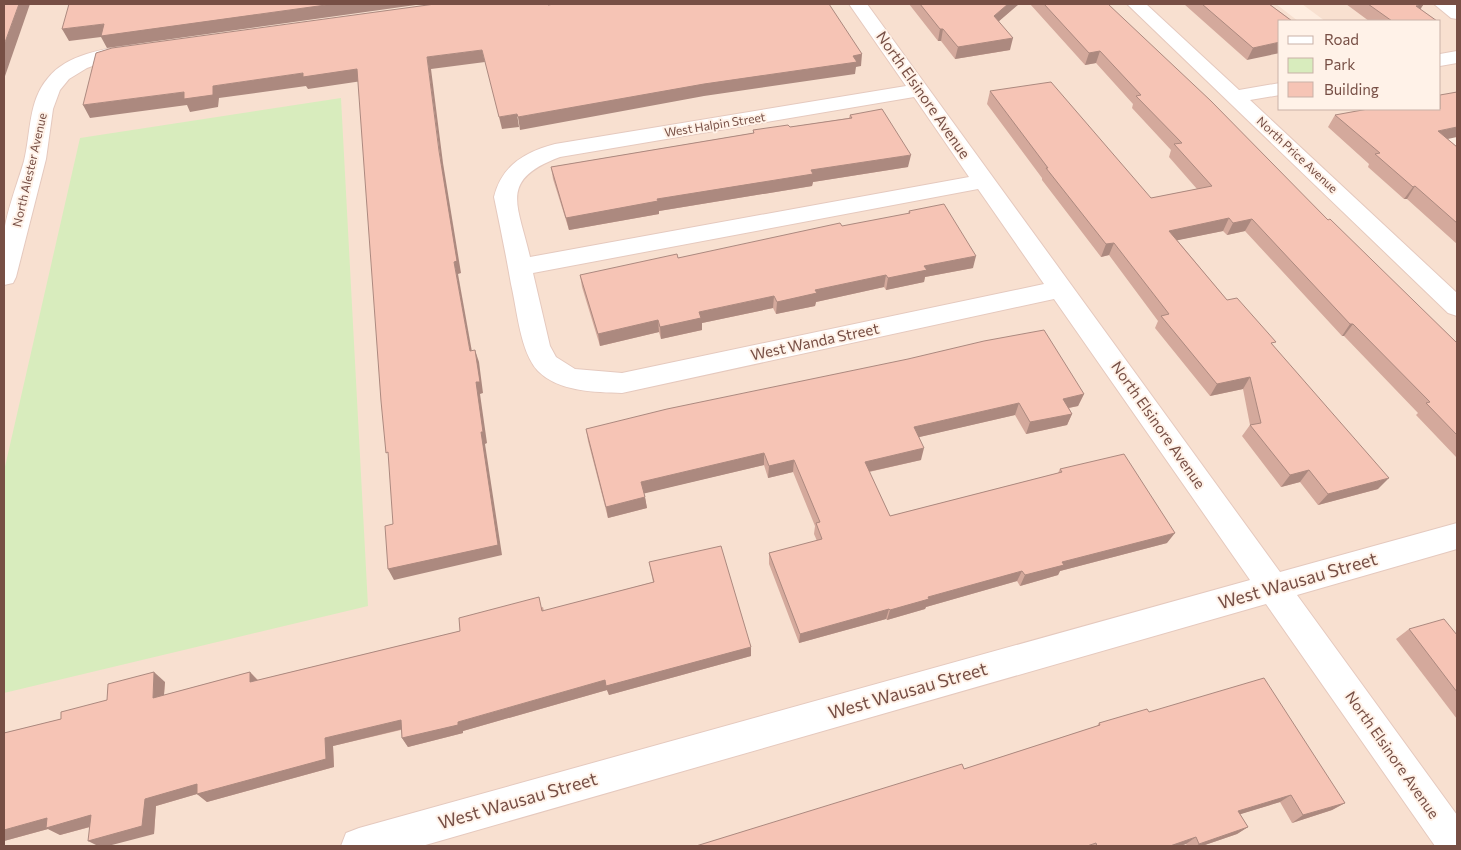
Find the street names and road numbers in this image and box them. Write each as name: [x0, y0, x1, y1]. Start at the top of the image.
street label: North Elsinore Avenue: [873, 27, 975, 162]
street label: West Halpin Street: [663, 109, 766, 139]
street label: North Alester Avenue: [9, 111, 49, 228]
street label: North Price Avenue: [1254, 113, 1341, 195]
street label: West Wanda Street: [749, 319, 881, 363]
street label: North Elsinore Avenue: [1108, 357, 1210, 492]
street label: West Wausau Street: [1216, 547, 1380, 613]
street label: West Wausau Street: [826, 657, 990, 723]
street label: North Elsinore Avenue: [1342, 687, 1444, 822]
street label: West Wausau Street: [436, 767, 600, 833]

